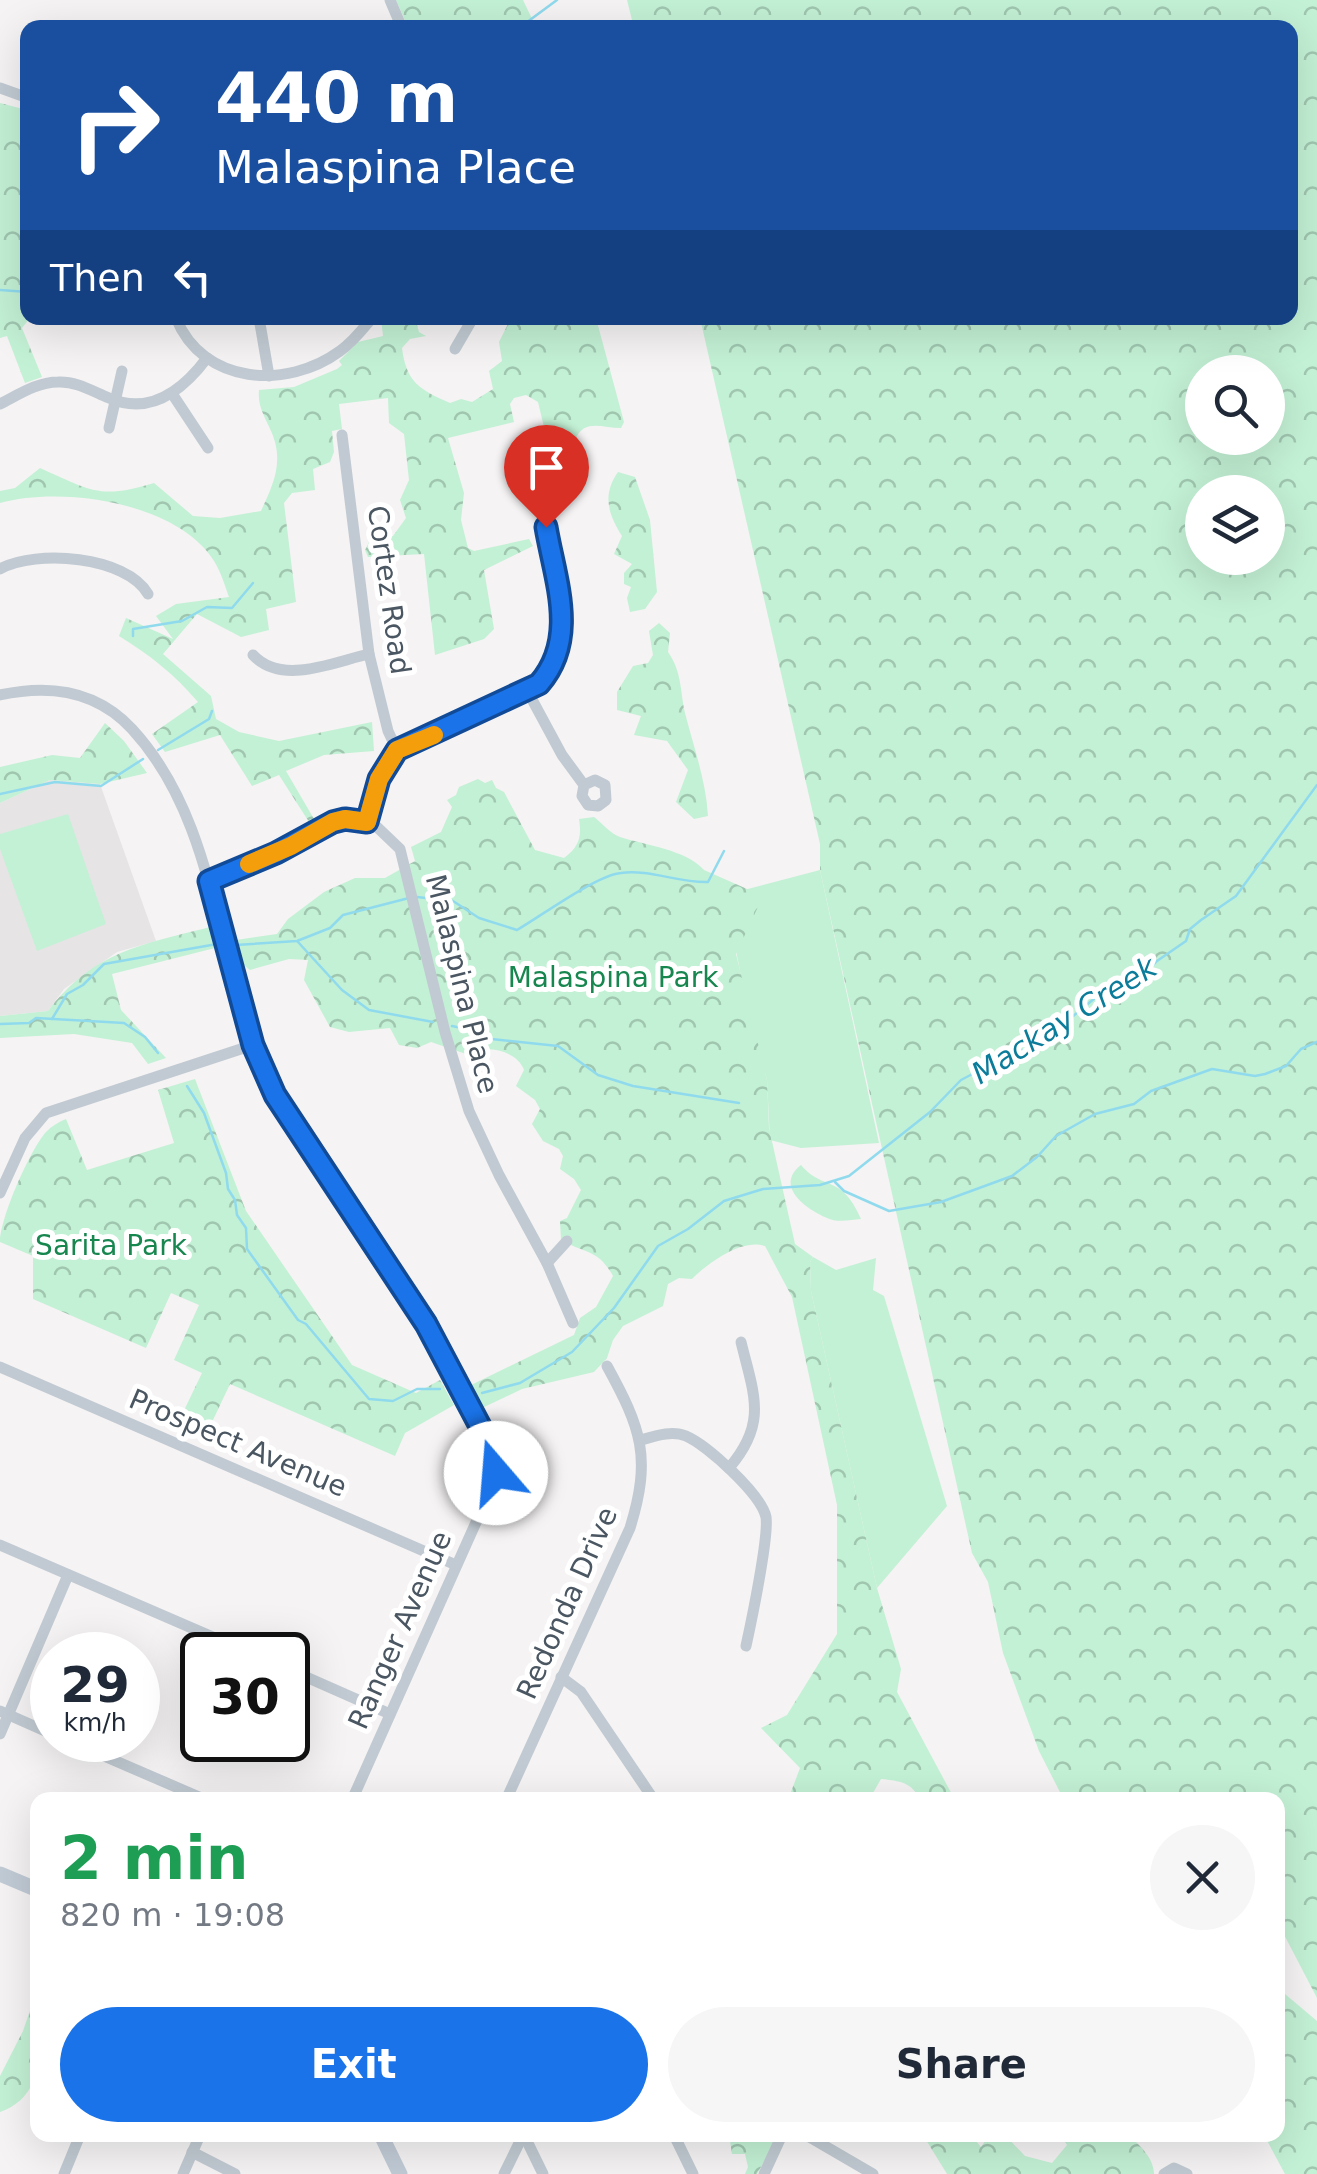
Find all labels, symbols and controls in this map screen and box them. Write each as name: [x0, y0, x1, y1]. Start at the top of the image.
text: 440 m: [215, 57, 458, 139]
icon: right: [50, 60, 180, 190]
text: Malaspina Place: [215, 141, 576, 194]
icon: left: [165, 250, 220, 305]
text: Then: [50, 256, 145, 300]
map controls: [1185, 355, 1285, 575]
button: search: [1185, 355, 1285, 455]
pin: [504, 425, 589, 528]
icon: arrive: [519, 440, 574, 495]
button: layers: [1185, 475, 1285, 575]
street label: Cortez Road: [361, 503, 417, 677]
street label: Malaspina Place: [419, 871, 505, 1097]
water label: Mackay Creek: [965, 948, 1164, 1091]
park label: Malaspina Park: [508, 961, 719, 994]
park label: Sarita Park: [35, 1229, 188, 1262]
street label: Prospect Avenue: [124, 1382, 352, 1504]
position arrow: [444, 1421, 548, 1525]
street label: Redonda Drive: [510, 1502, 624, 1704]
street label: Ranger Avenue: [342, 1526, 458, 1734]
speed limit sign: 30: [180, 1632, 310, 1762]
text: 29: [60, 1656, 130, 1714]
text: km/h: [63, 1708, 127, 1737]
text: 2 min: [60, 1823, 248, 1893]
button: close: [1150, 1825, 1255, 1930]
text: 820 m · 19:08: [60, 1896, 285, 1934]
button: Exit: [60, 2007, 648, 2122]
button: Share: [668, 2007, 1255, 2122]

